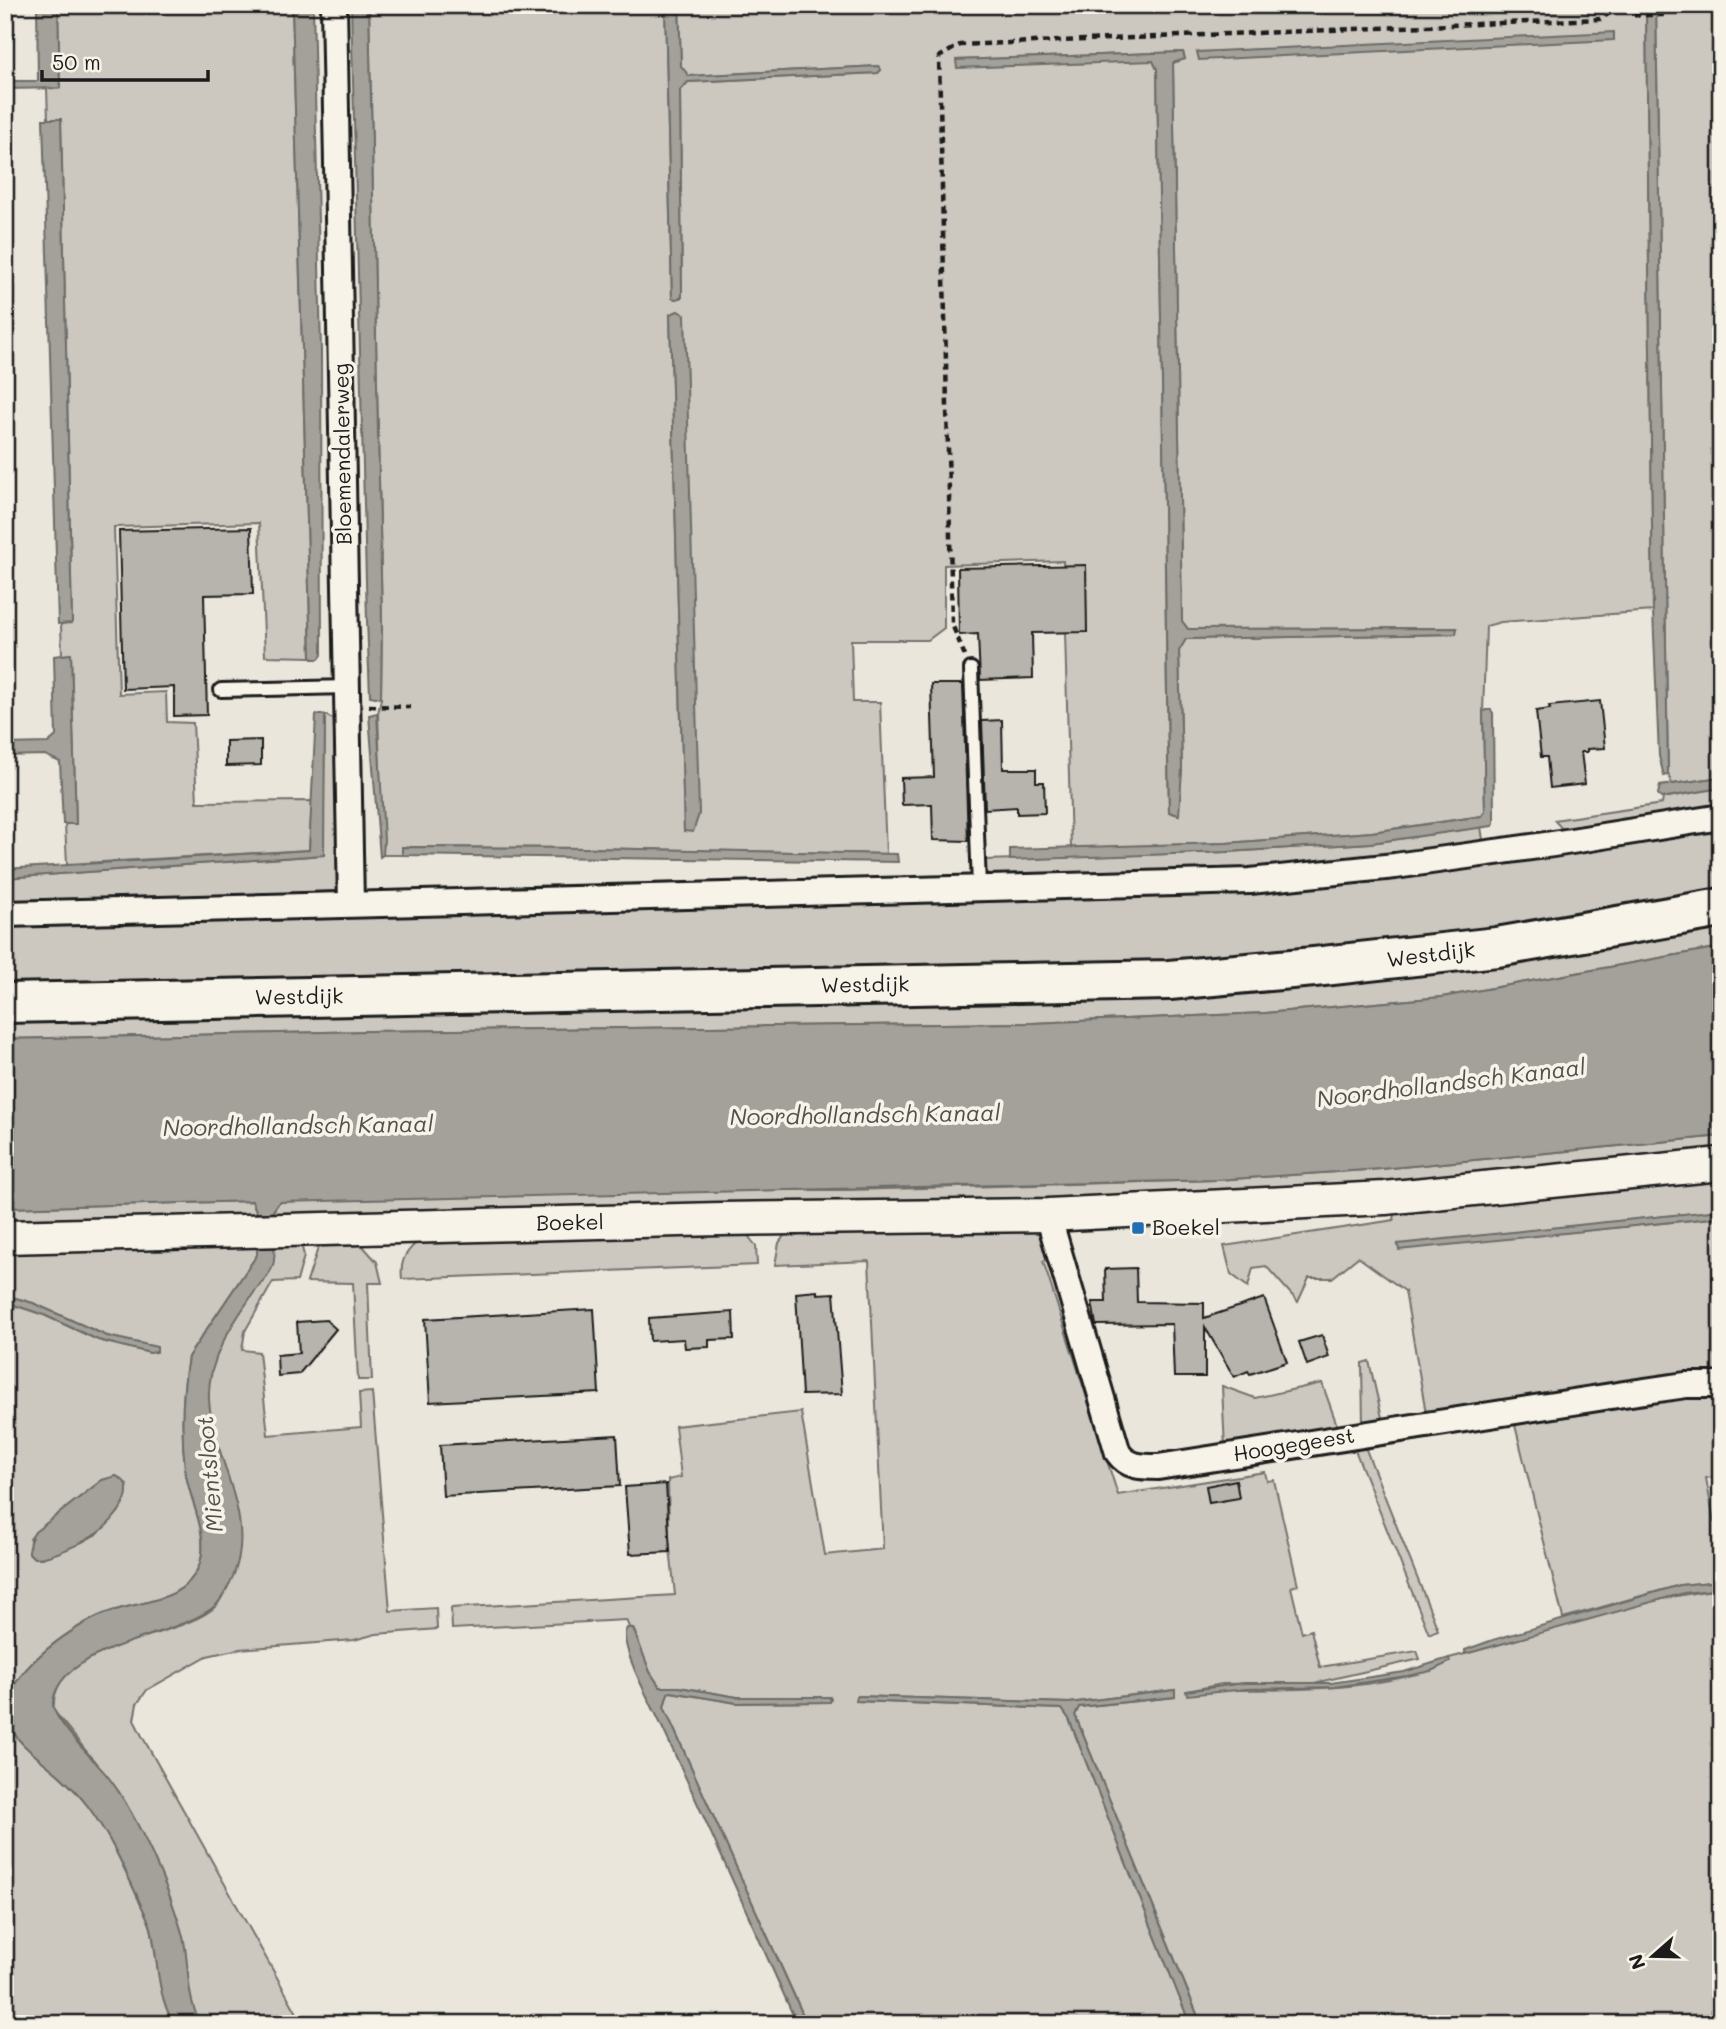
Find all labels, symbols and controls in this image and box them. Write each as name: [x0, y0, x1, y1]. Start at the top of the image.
scale bar: [42, 38, 208, 82]
text: 50 m: [52, 48, 101, 75]
street label: Bloemendalerweg: [326, 363, 357, 545]
street label: Westdijk: [1385, 935, 1477, 972]
street label: Westdijk: [820, 969, 910, 998]
street label: Westdijk: [254, 981, 344, 1010]
water label: Noordhollandsch Kanaal: [1315, 1051, 1587, 1113]
water label: Noordhollandsch Kanaal: [729, 1097, 1001, 1131]
water label: Noordhollandsch Kanaal: [162, 1108, 434, 1142]
street label: Boekel: [536, 1207, 604, 1236]
place label: Boekel: [1152, 1213, 1220, 1240]
marker: Boekel: [1130, 1220, 1146, 1236]
water label: Mientsloot: [189, 1415, 229, 1534]
street label: Hoogegeest: [1231, 1421, 1356, 1466]
north arrow: [1618, 1920, 1688, 1990]
text: N: [1622, 1951, 1651, 1973]

